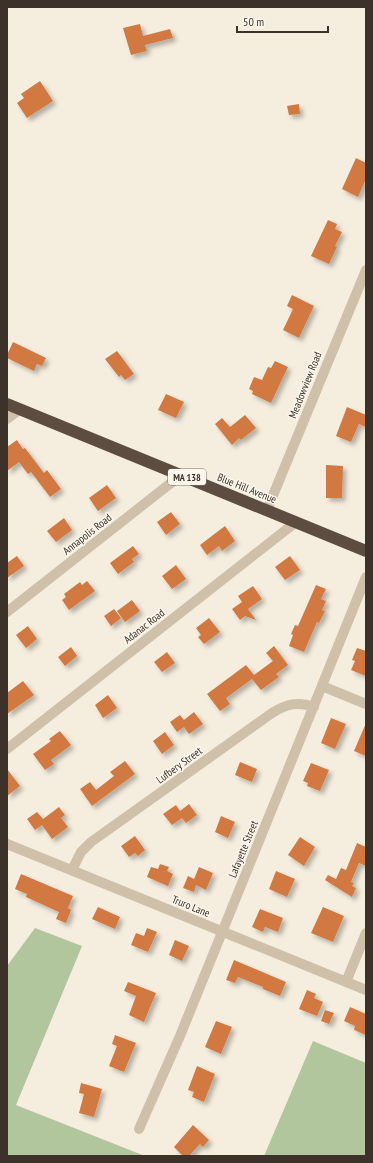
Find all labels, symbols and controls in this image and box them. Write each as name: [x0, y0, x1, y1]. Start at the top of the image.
scale bar: [237, 8, 328, 34]
text: 50 m: [243, 14, 264, 29]
street label: Meadowview Road: [285, 350, 325, 420]
road number: MA 138: [168, 469, 206, 485]
street label: Blue Hill Avenue: [215, 470, 279, 506]
street label: Annapolis Road: [60, 510, 115, 558]
street label: Adanac Road: [121, 605, 168, 646]
street label: Lufbery Street: [153, 744, 205, 786]
street label: Lafayette Street: [225, 818, 261, 880]
street label: Truro Lane: [170, 892, 213, 920]

